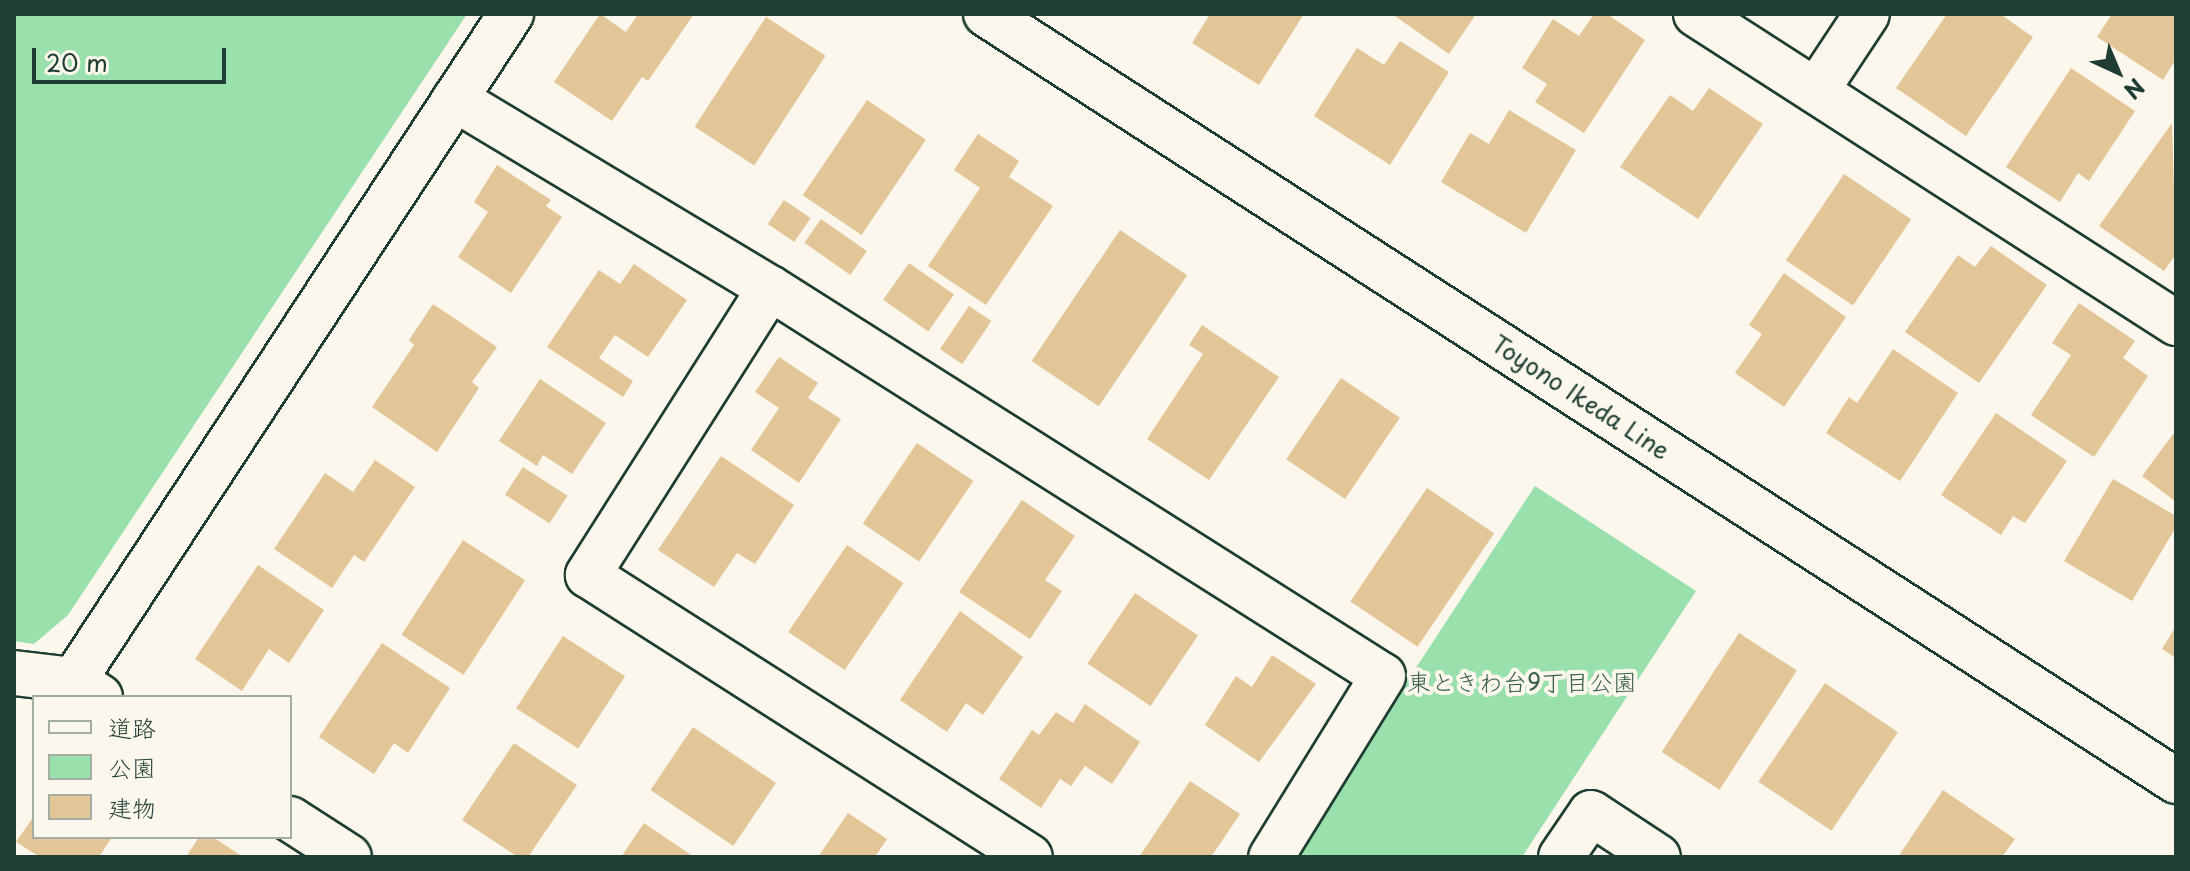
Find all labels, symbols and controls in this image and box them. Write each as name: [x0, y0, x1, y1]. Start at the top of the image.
scale bar: [36, 32, 230, 82]
north arrow: [2078, 32, 2158, 112]
text: 20 m: [46, 44, 108, 80]
text: N: [2117, 72, 2153, 108]
street label: Toyono Ikeda Line: [1487, 329, 1675, 465]
park label: 東ときわ台9丁目公園: [1407, 668, 1637, 696]
legend: [32, 695, 292, 839]
text: 道路: [108, 709, 156, 745]
text: 公園: [108, 749, 156, 785]
text: 建物: [108, 789, 156, 825]

